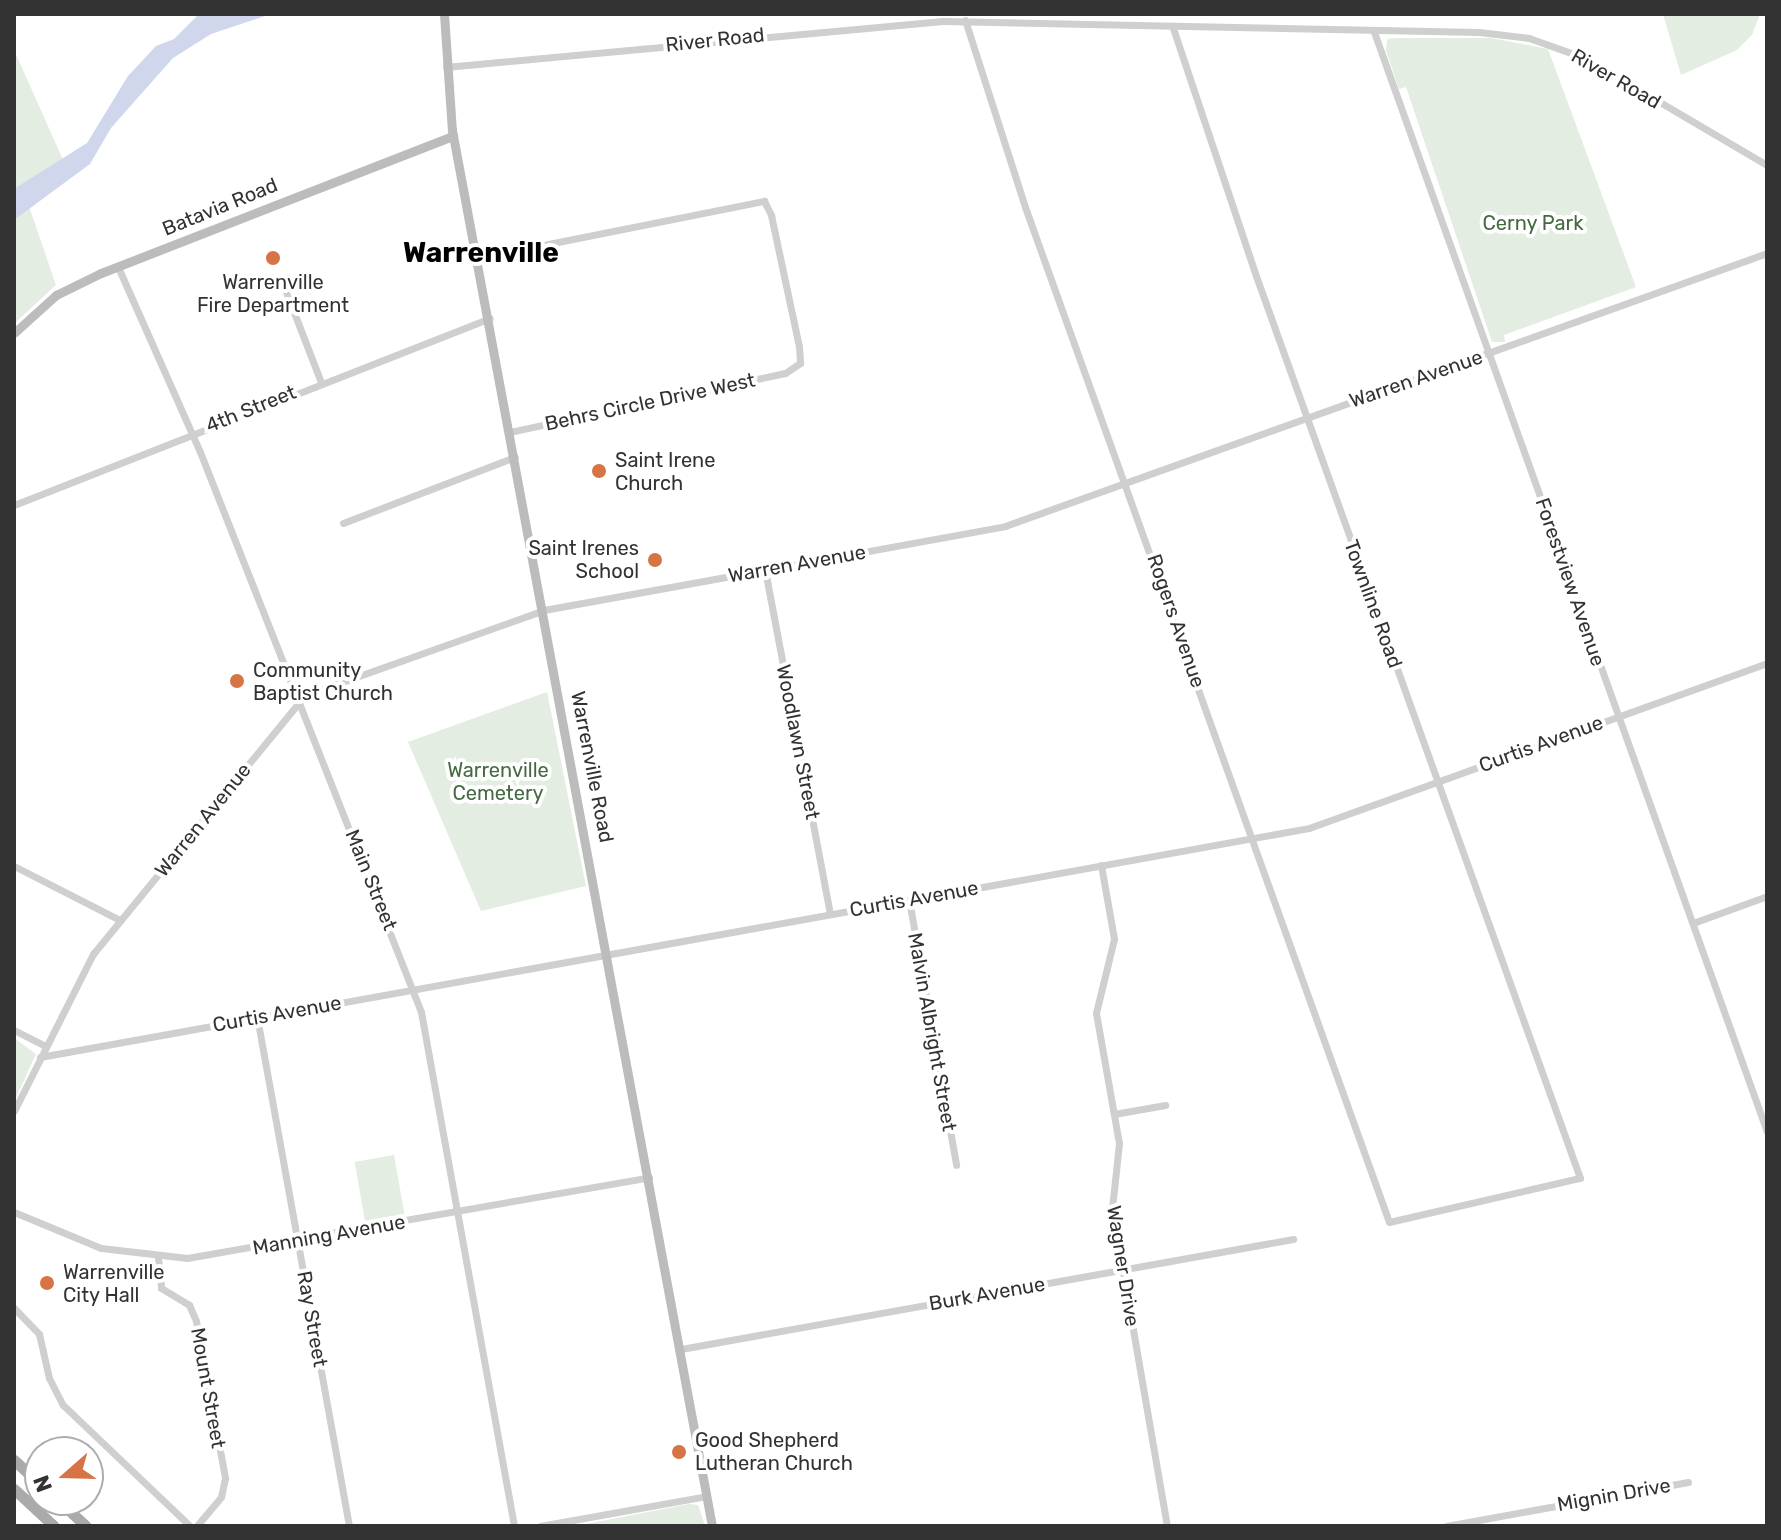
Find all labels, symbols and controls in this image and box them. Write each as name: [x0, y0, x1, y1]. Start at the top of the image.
street label: River Road: [664, 23, 766, 57]
street label: River Road: [1567, 44, 1665, 114]
street label: Batavia Road: [159, 173, 281, 241]
park label: Cerny Park: [1482, 211, 1584, 235]
district label: Warrenville: [403, 236, 559, 270]
marker: Warrenville Fire Department: [264, 249, 282, 267]
place label: Warrenville Fire Department: [197, 270, 349, 317]
street label: Warren Avenue: [1346, 345, 1486, 413]
street label: Behrs Circle Drive West: [542, 368, 758, 436]
street label: 4th Street: [202, 380, 300, 438]
place label: Saint Irene Church: [615, 448, 715, 495]
marker: Saint Irene Church: [590, 462, 608, 480]
street label: Forestview Avenue: [1530, 494, 1610, 670]
place label: Saint Irenes School: [528, 536, 639, 583]
street label: Townline Road: [1339, 537, 1407, 671]
street label: Warren Avenue: [726, 540, 868, 588]
marker: Saint Irenes School: [646, 551, 664, 569]
street label: Rogers Avenue: [1142, 551, 1210, 691]
place label: Community Baptist Church: [253, 658, 393, 705]
street label: Woodlawn Street: [771, 663, 825, 821]
marker: Community Baptist Church: [228, 672, 246, 690]
street label: Warrenville Road: [566, 689, 618, 845]
street label: Curtis Avenue: [1475, 710, 1607, 778]
street label: Warren Avenue: [150, 758, 256, 882]
park label: Warrenville Cemetery: [447, 758, 549, 805]
street label: Main Street: [340, 826, 402, 934]
street label: Curtis Avenue: [848, 876, 980, 922]
street label: Malvin Albright Street: [903, 931, 961, 1133]
street label: Curtis Avenue: [211, 991, 343, 1037]
street label: Wagner Drive: [1102, 1204, 1144, 1328]
street label: Manning Avenue: [251, 1210, 407, 1260]
place label: Warrenville City Hall: [63, 1260, 164, 1307]
street label: Ray Street: [292, 1269, 332, 1369]
street label: Burk Avenue: [927, 1272, 1047, 1316]
marker: Warrenville City Hall: [38, 1274, 56, 1292]
street label: Mount Street: [186, 1326, 230, 1450]
place label: Good Shepherd Lutheran Church: [695, 1428, 853, 1475]
north arrow: [24, 1436, 104, 1516]
marker: Good Shepherd Lutheran Church: [670, 1443, 688, 1461]
text: N: [27, 1472, 58, 1496]
street label: Mignin Drive: [1555, 1473, 1673, 1517]

